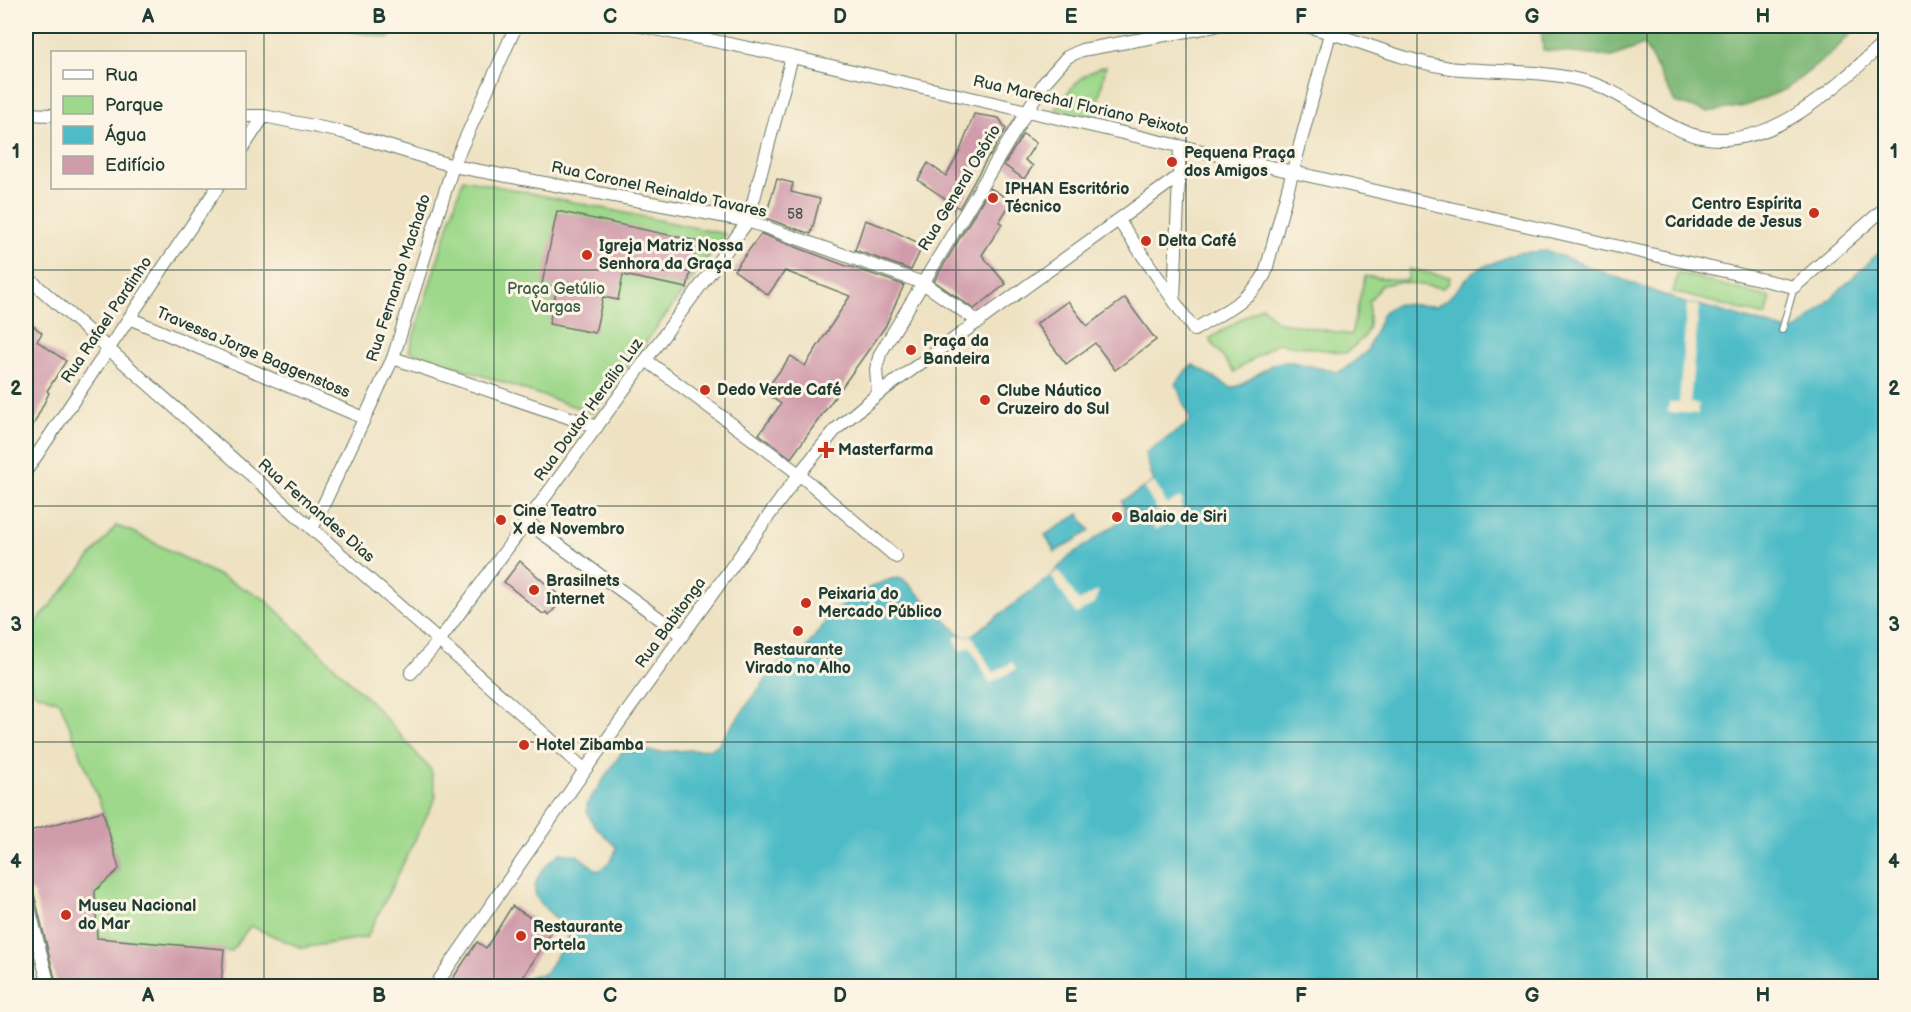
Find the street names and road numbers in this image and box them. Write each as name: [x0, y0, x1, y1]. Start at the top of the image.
street label: Rua Marechal Floriano Peixoto: [971, 72, 1191, 140]
street label: Rua General Osório: [915, 121, 1005, 255]
street label: Rua Coronel Reinaldo Tavares: [550, 158, 769, 222]
street label: Rua Fernando Machado: [363, 192, 435, 364]
street label: Rua Rafael Pardinho: [58, 253, 156, 387]
street label: Travessa Jorge Baggenstoss: [153, 303, 353, 403]
street label: Rua Doutor Hercílio Luz: [531, 335, 647, 485]
street label: Rua Fernandes Dias: [254, 455, 378, 567]
street label: Rua Babitonga: [632, 574, 710, 672]

